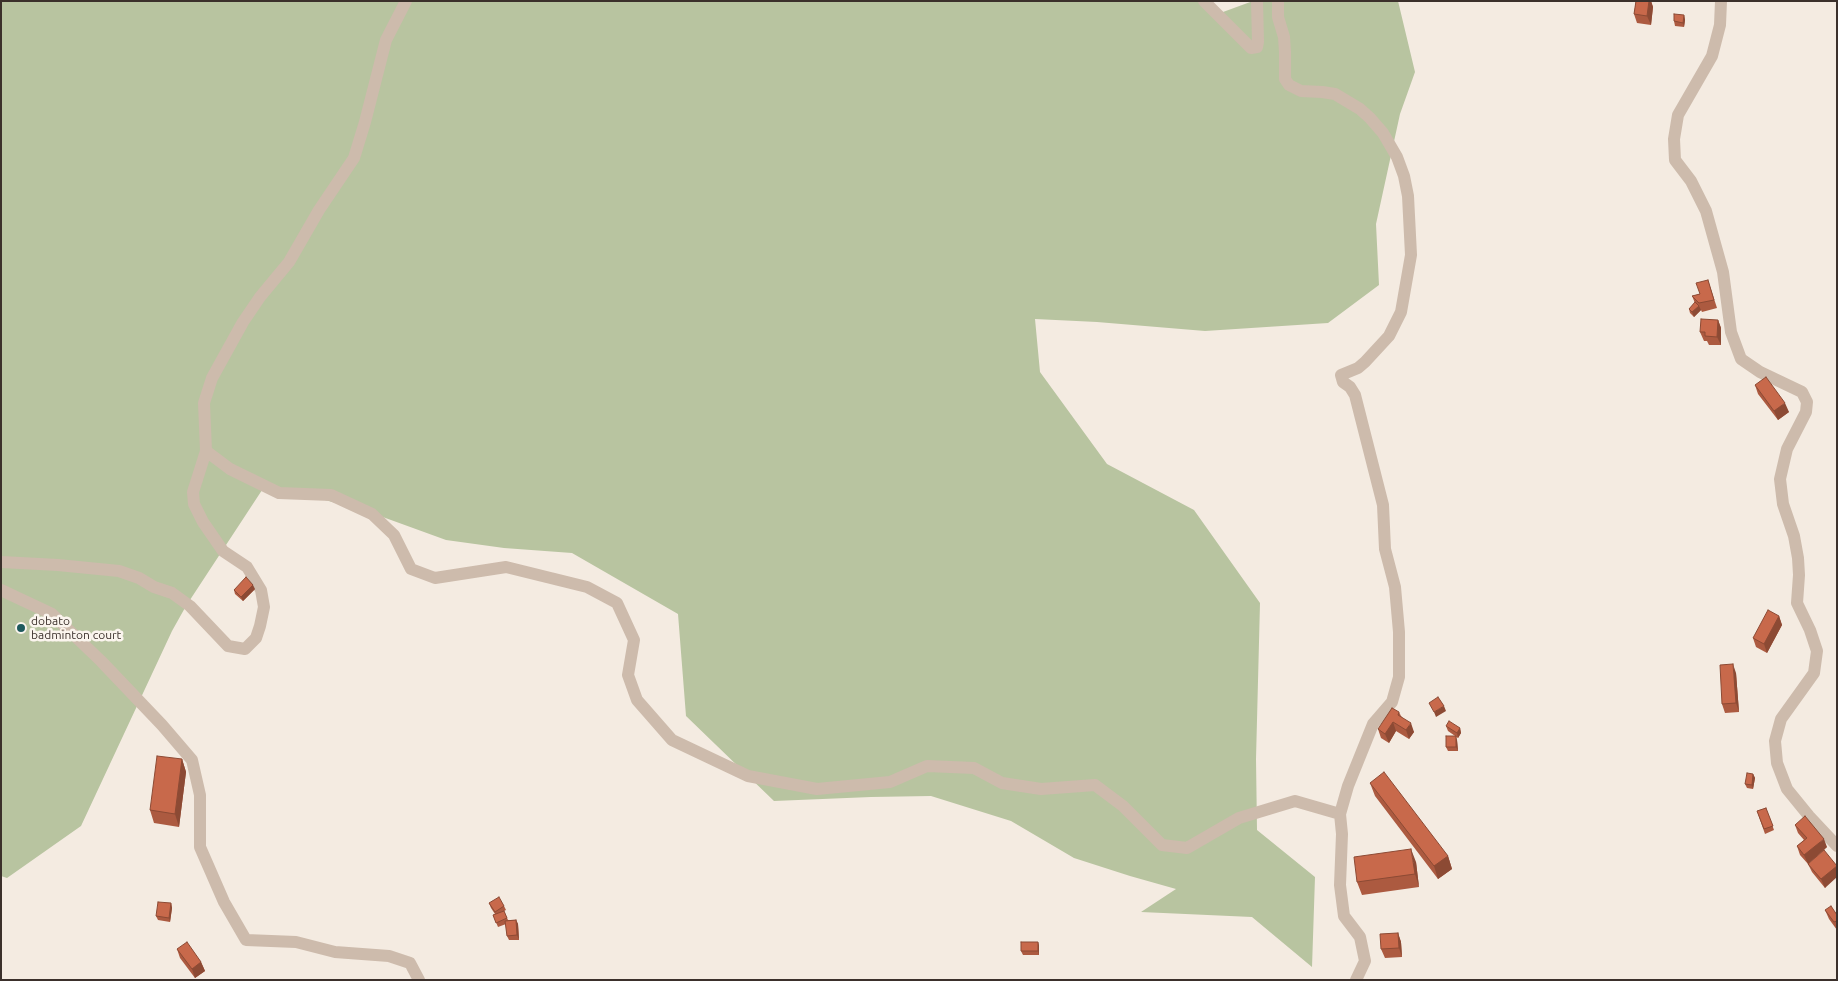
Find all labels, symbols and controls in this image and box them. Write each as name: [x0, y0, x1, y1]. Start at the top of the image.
place label: dobato badminton court: [31, 614, 121, 642]
marker: dobato badminton court: [15, 622, 27, 634]

